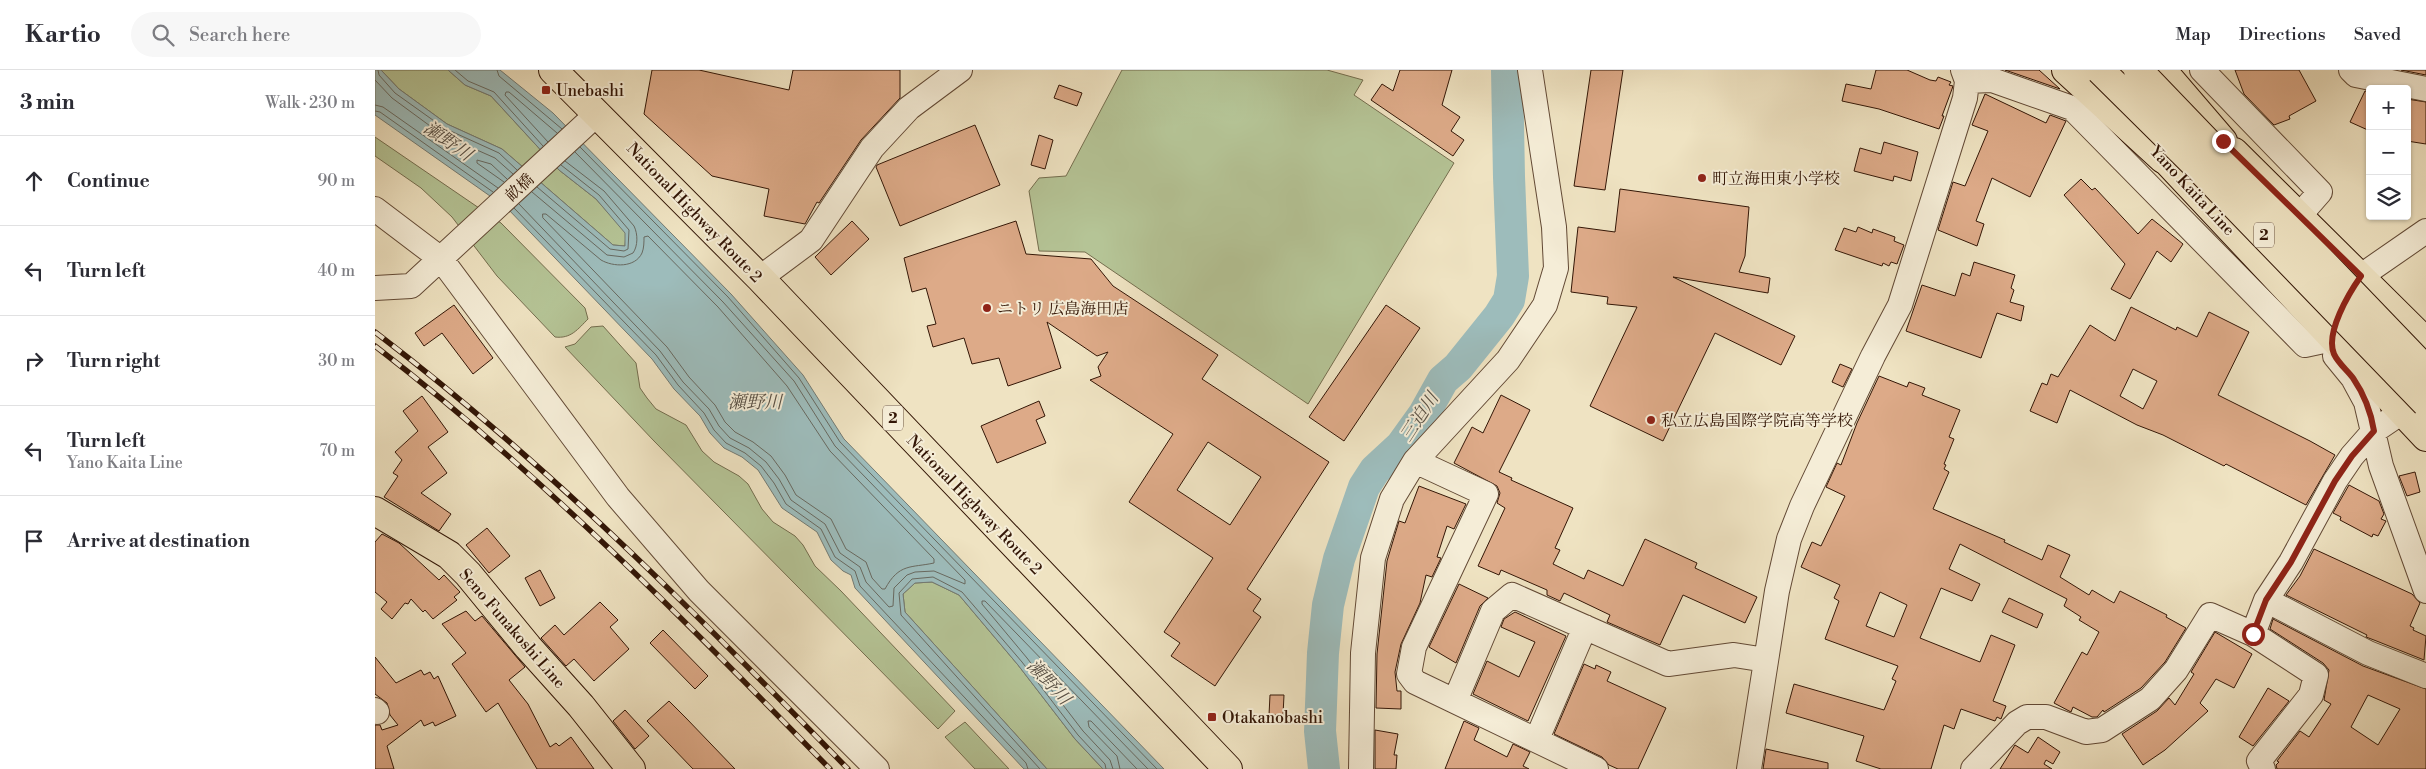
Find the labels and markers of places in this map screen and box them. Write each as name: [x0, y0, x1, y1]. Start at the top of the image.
place label: Unebashi: [556, 81, 624, 101]
marker: Unebashi: [540, 84, 552, 96]
place label: 町立海田東小学校: [1712, 169, 1840, 189]
marker: 町立海田東小学校: [1696, 172, 1708, 184]
place label: ニトリ 広島海田店: [997, 299, 1128, 319]
marker: ニトリ 広島海田店: [981, 302, 993, 314]
place label: 私立広島国際学院高等学校: [1661, 411, 1853, 431]
marker: 私立広島国際学院高等学校: [1645, 414, 1657, 426]
place label: Otakanobashi: [1222, 708, 1323, 728]
marker: Otakanobashi: [1206, 711, 1218, 723]

